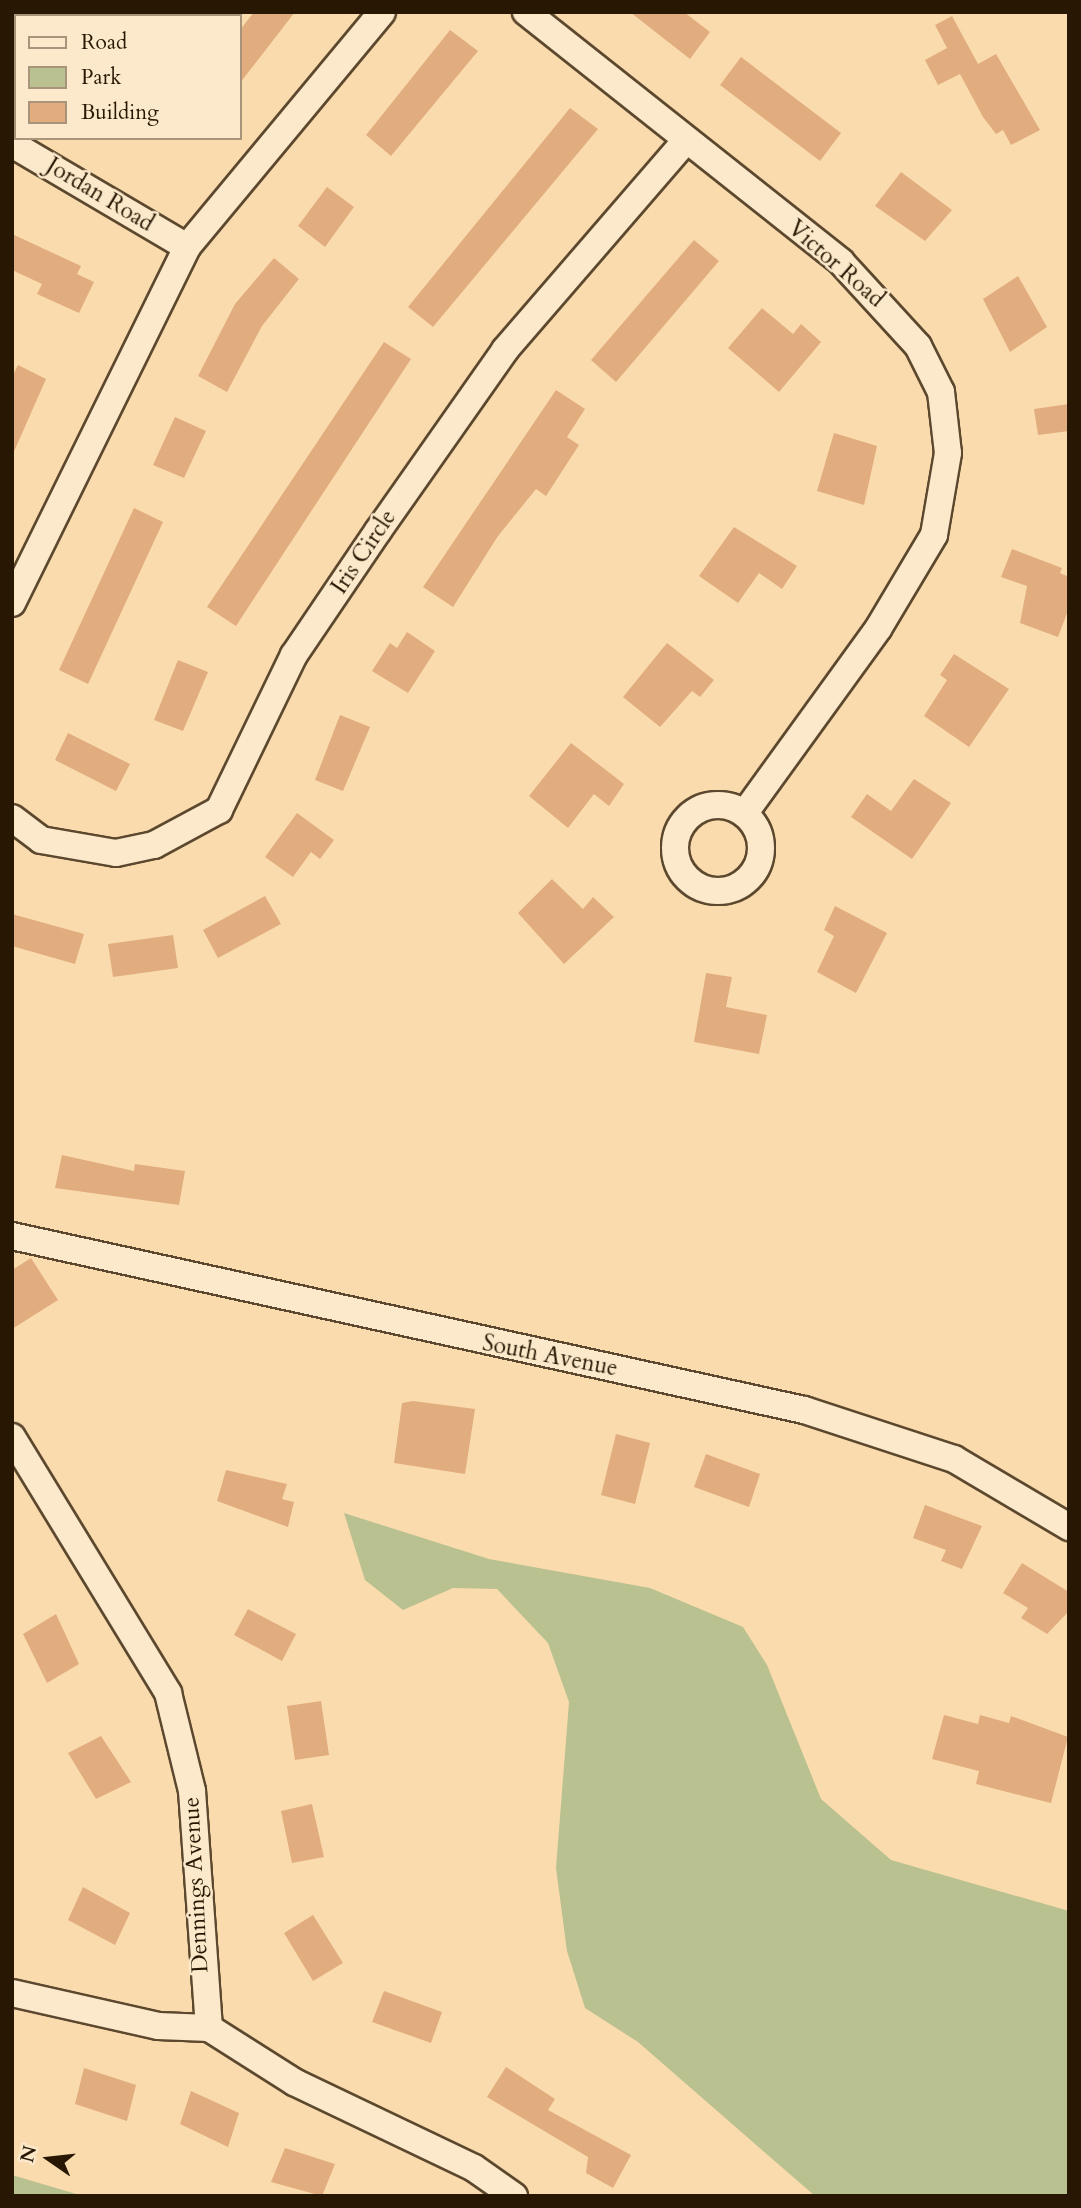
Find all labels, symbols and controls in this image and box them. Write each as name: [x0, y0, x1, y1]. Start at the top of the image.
legend: [14, 14, 242, 140]
text: Road: [81, 28, 127, 57]
text: Park: [81, 63, 121, 92]
text: Building: [81, 98, 159, 127]
street label: Jordan Road: [41, 152, 159, 238]
street label: Victor Road: [782, 215, 890, 313]
street label: Iris Circle: [326, 505, 402, 599]
street label: South Avenue: [480, 1329, 620, 1383]
street label: Dennings Avenue: [178, 1796, 214, 1974]
north arrow: [14, 2124, 84, 2194]
text: N: [14, 2143, 43, 2165]

